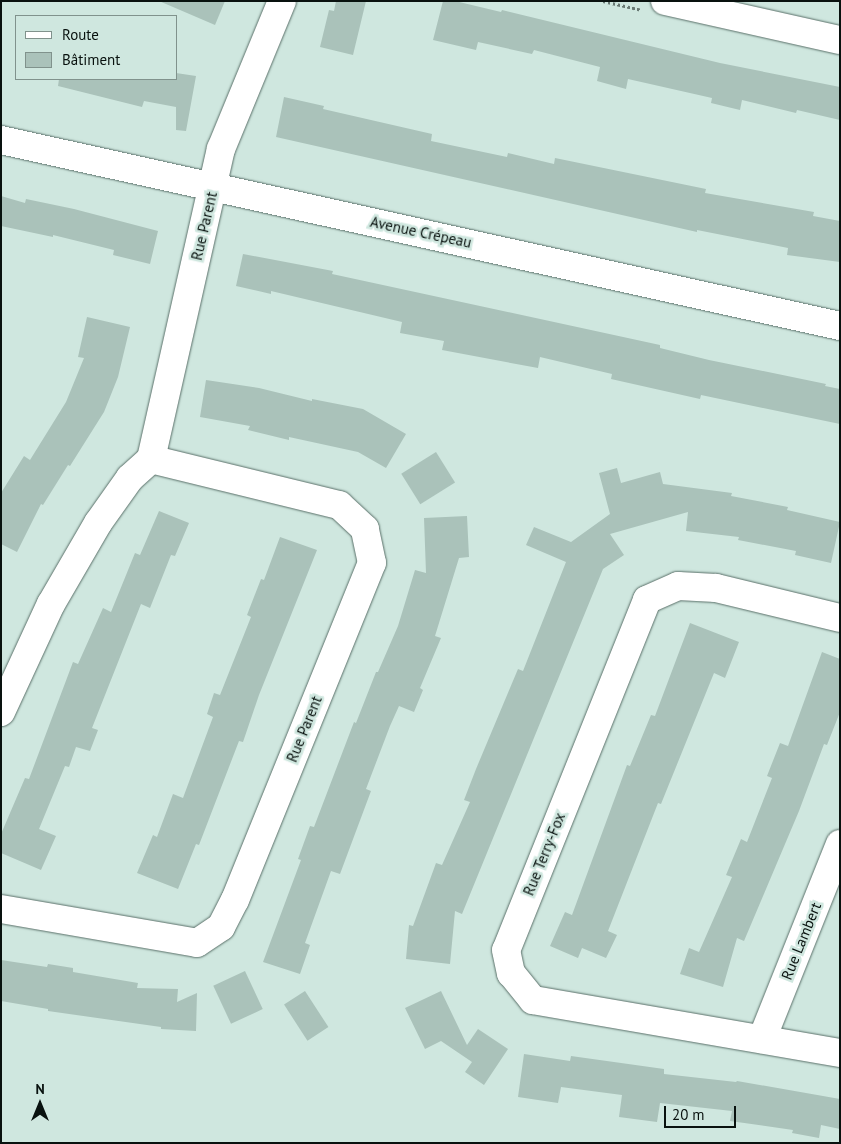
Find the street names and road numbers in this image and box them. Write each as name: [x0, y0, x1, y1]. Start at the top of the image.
street label: Rue Parent: [187, 190, 221, 262]
street label: Avenue Crépeau: [369, 212, 473, 252]
street label: Rue Parent: [283, 693, 325, 765]
street label: Rue Terry-Fox: [519, 810, 569, 898]
street label: Rue Lambert: [777, 900, 825, 982]

